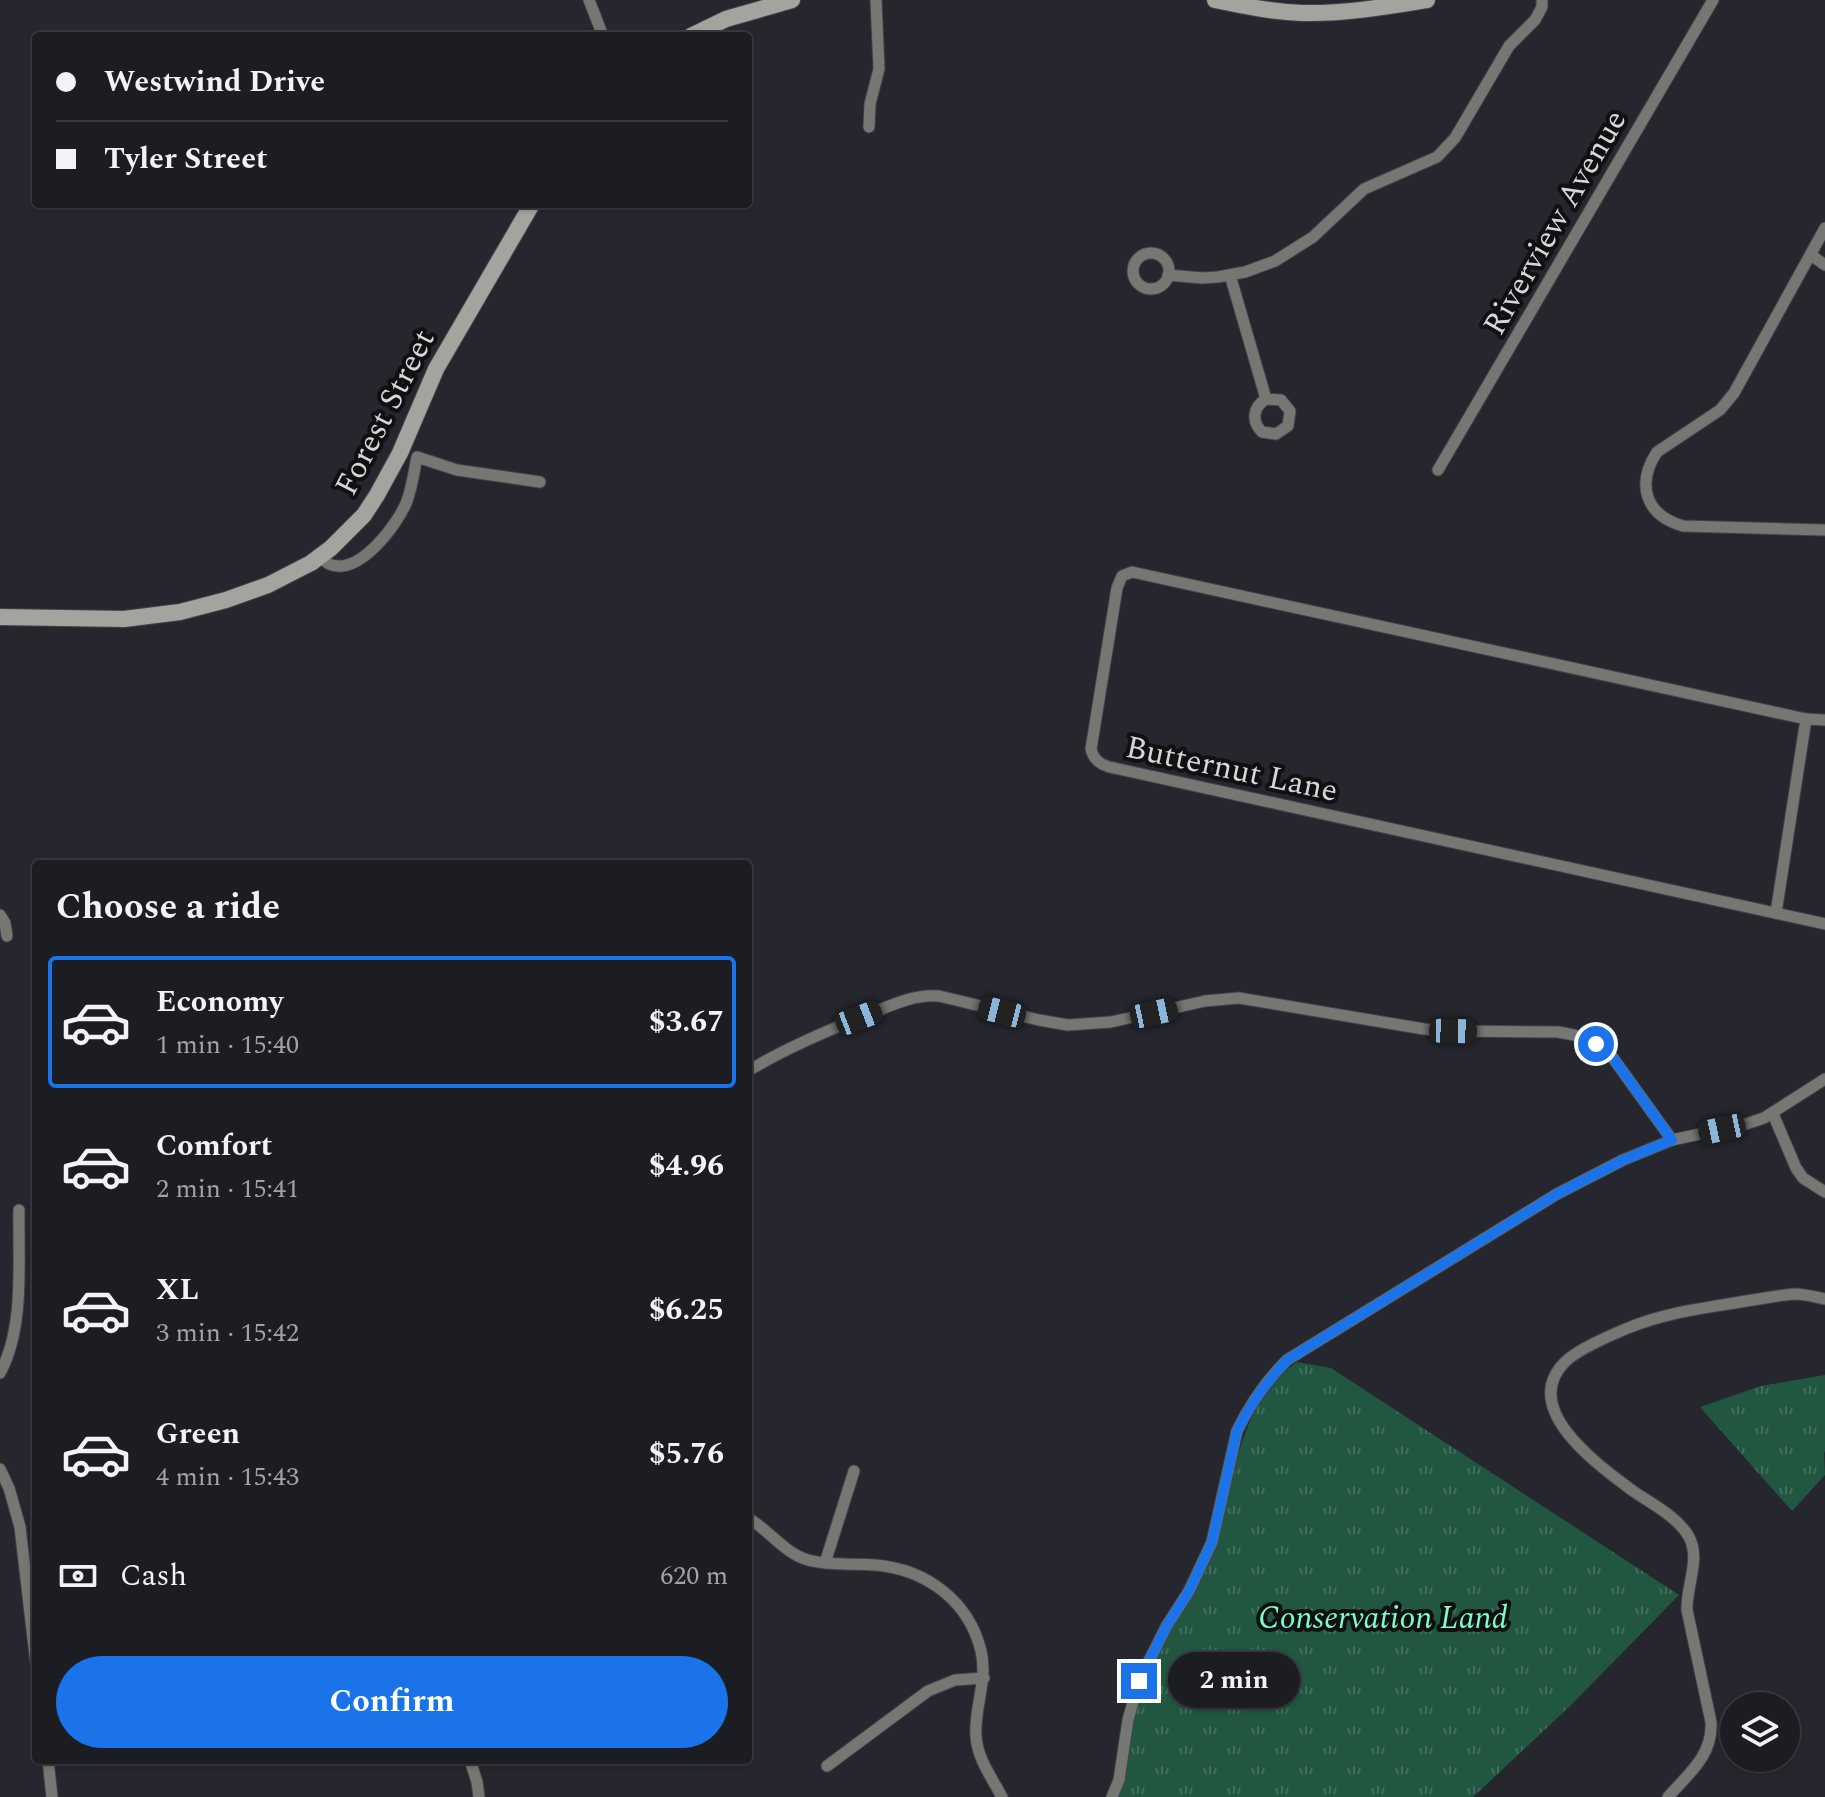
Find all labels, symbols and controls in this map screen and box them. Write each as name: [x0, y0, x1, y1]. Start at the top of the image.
text: Westwind Drive: [104, 59, 325, 105]
street label: Riverview Avenue: [1471, 101, 1640, 345]
text: Tyler Street: [104, 136, 268, 182]
street label: Forest Street: [322, 321, 448, 504]
street label: Butternut Lane: [1121, 723, 1342, 816]
text: Choose a ride: [56, 880, 280, 935]
text: Economy: [156, 979, 283, 1025]
icon: car: [60, 986, 132, 1058]
car: [976, 995, 1028, 1029]
car: [1128, 996, 1180, 1030]
car: [832, 998, 886, 1038]
text: $3.67: [649, 999, 724, 1045]
car: [1429, 1019, 1477, 1043]
text: 1 min · 15:40: [156, 1025, 299, 1065]
route start: [1578, 1026, 1614, 1062]
car: [1696, 1112, 1748, 1146]
text: Comfort: [156, 1123, 272, 1169]
icon: car: [60, 1130, 132, 1202]
text: $4.96: [649, 1143, 724, 1189]
text: 2 min · 15:41: [156, 1169, 299, 1209]
text: XL: [156, 1267, 199, 1313]
icon: car: [60, 1274, 132, 1346]
text: $6.25: [649, 1287, 724, 1333]
text: 3 min · 15:42: [156, 1313, 299, 1353]
text: Green: [156, 1411, 240, 1457]
icon: car: [60, 1418, 132, 1490]
text: $5.76: [649, 1431, 724, 1477]
text: 4 min · 15:43: [156, 1457, 299, 1497]
text: Cash: [120, 1553, 187, 1599]
icon: cash: [56, 1554, 100, 1598]
text: 620 m: [660, 1556, 728, 1596]
park label: Conservation Land: [1258, 1594, 1508, 1643]
callout: 2 min: [1167, 1653, 1299, 1709]
button: Confirm: [56, 1656, 728, 1748]
text: 2 min: [1199, 1660, 1269, 1700]
route end: [1121, 1663, 1157, 1699]
map controls: [1720, 1692, 1800, 1772]
button: layers: [1720, 1692, 1800, 1772]

